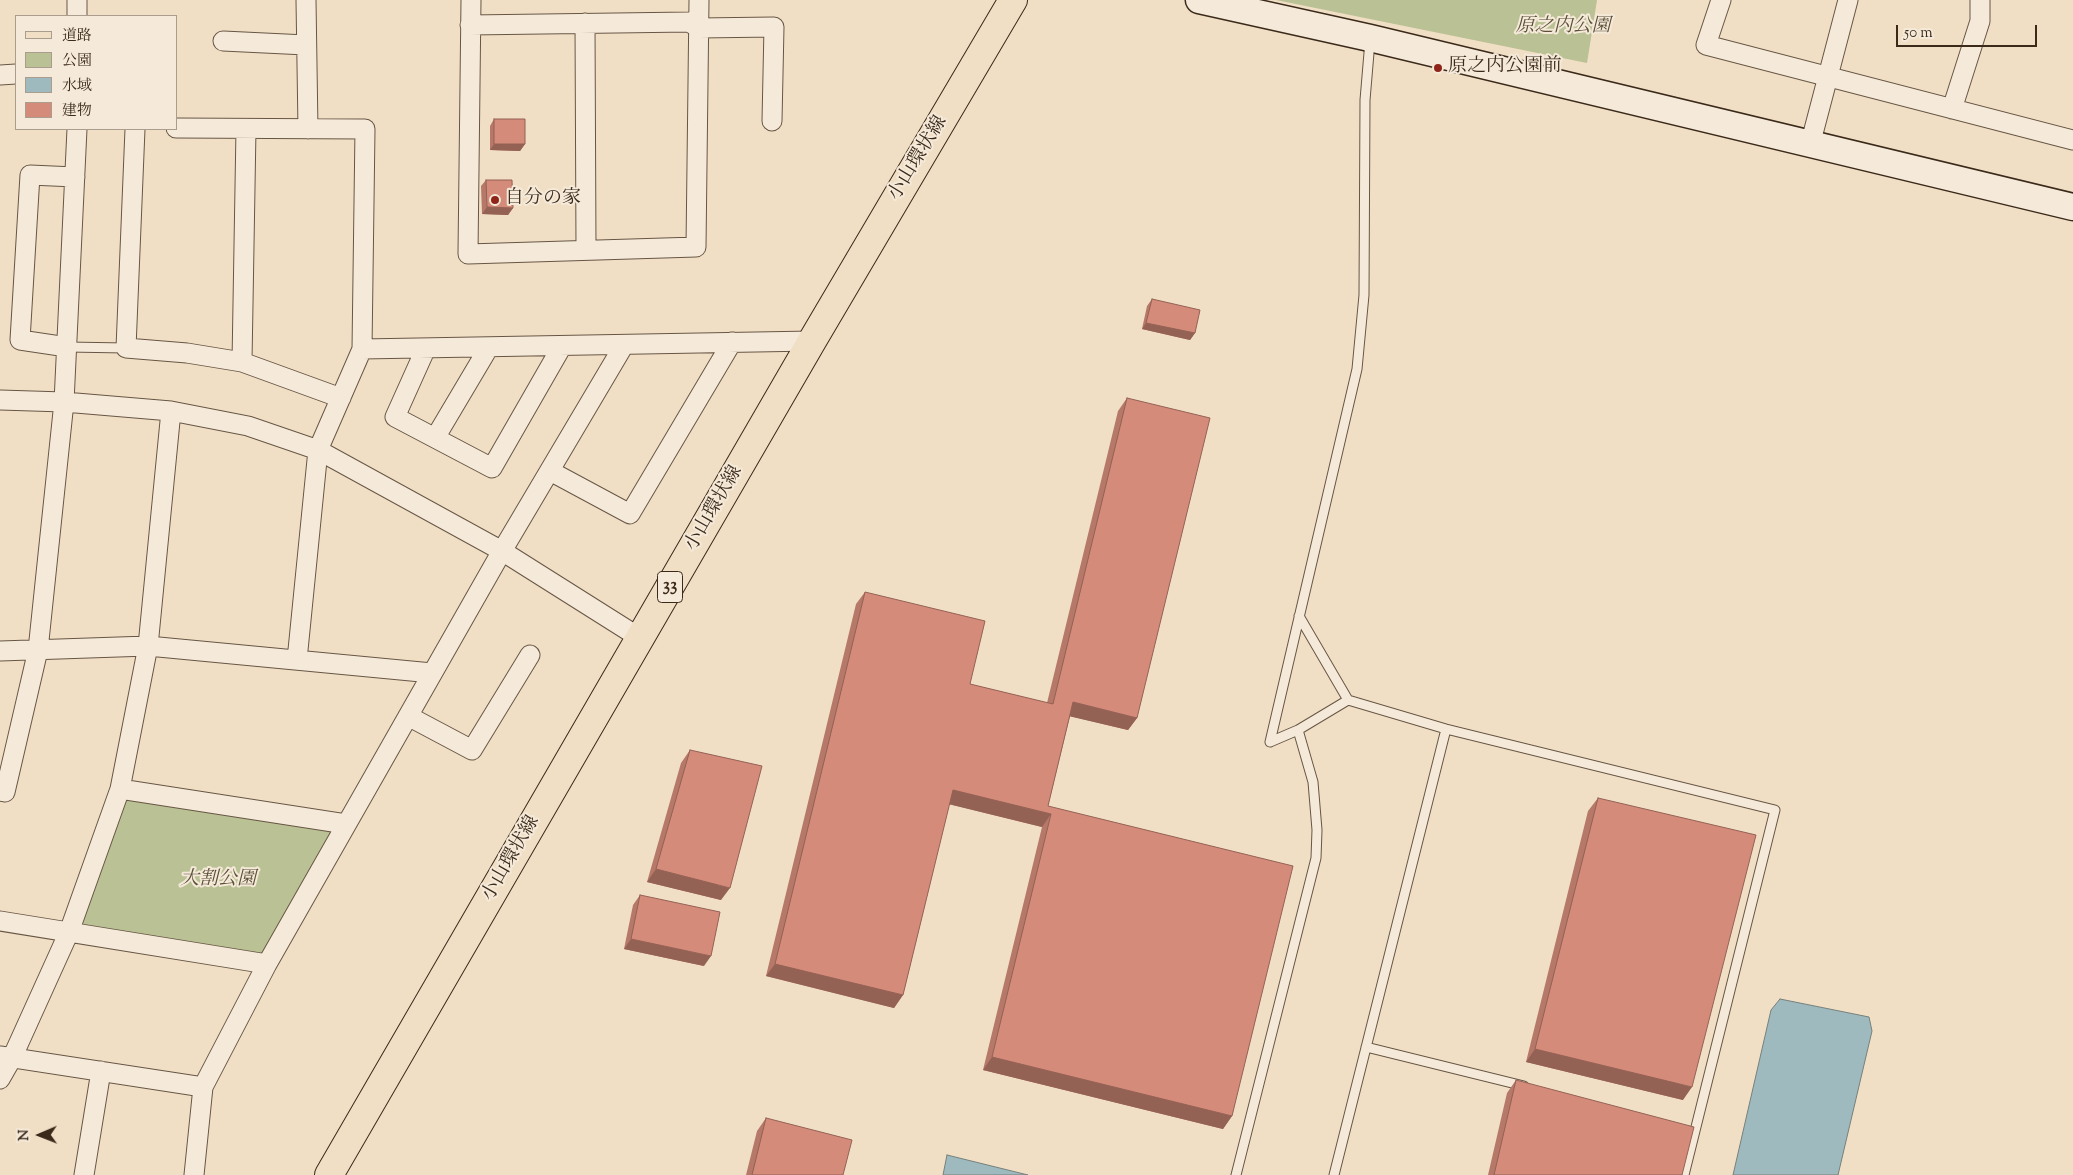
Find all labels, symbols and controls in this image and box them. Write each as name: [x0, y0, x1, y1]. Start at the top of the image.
legend: [15, 15, 178, 130]
scale bar: [1898, 15, 2039, 47]
park label: 原之内公園: [1516, 17, 1610, 39]
text: 50 m: [1904, 23, 1933, 44]
text: 道路: [62, 26, 92, 47]
text: 公園: [62, 51, 92, 72]
place label: 原之内公園前: [1448, 57, 1562, 79]
marker: 原之内公園前: [1432, 62, 1444, 74]
text: 水域: [62, 76, 92, 97]
text: 建物: [62, 101, 92, 122]
street label: 小山環状線: [885, 112, 953, 206]
place label: 自分の家: [505, 189, 581, 211]
marker: 自分の家: [489, 194, 501, 206]
street label: 小山環状線: [681, 462, 749, 556]
road number: 33: [658, 572, 682, 602]
street label: 小山環状線: [478, 812, 546, 906]
park label: 大割公園: [180, 870, 256, 892]
north arrow: [15, 1110, 65, 1160]
text: N: [15, 1129, 35, 1141]

